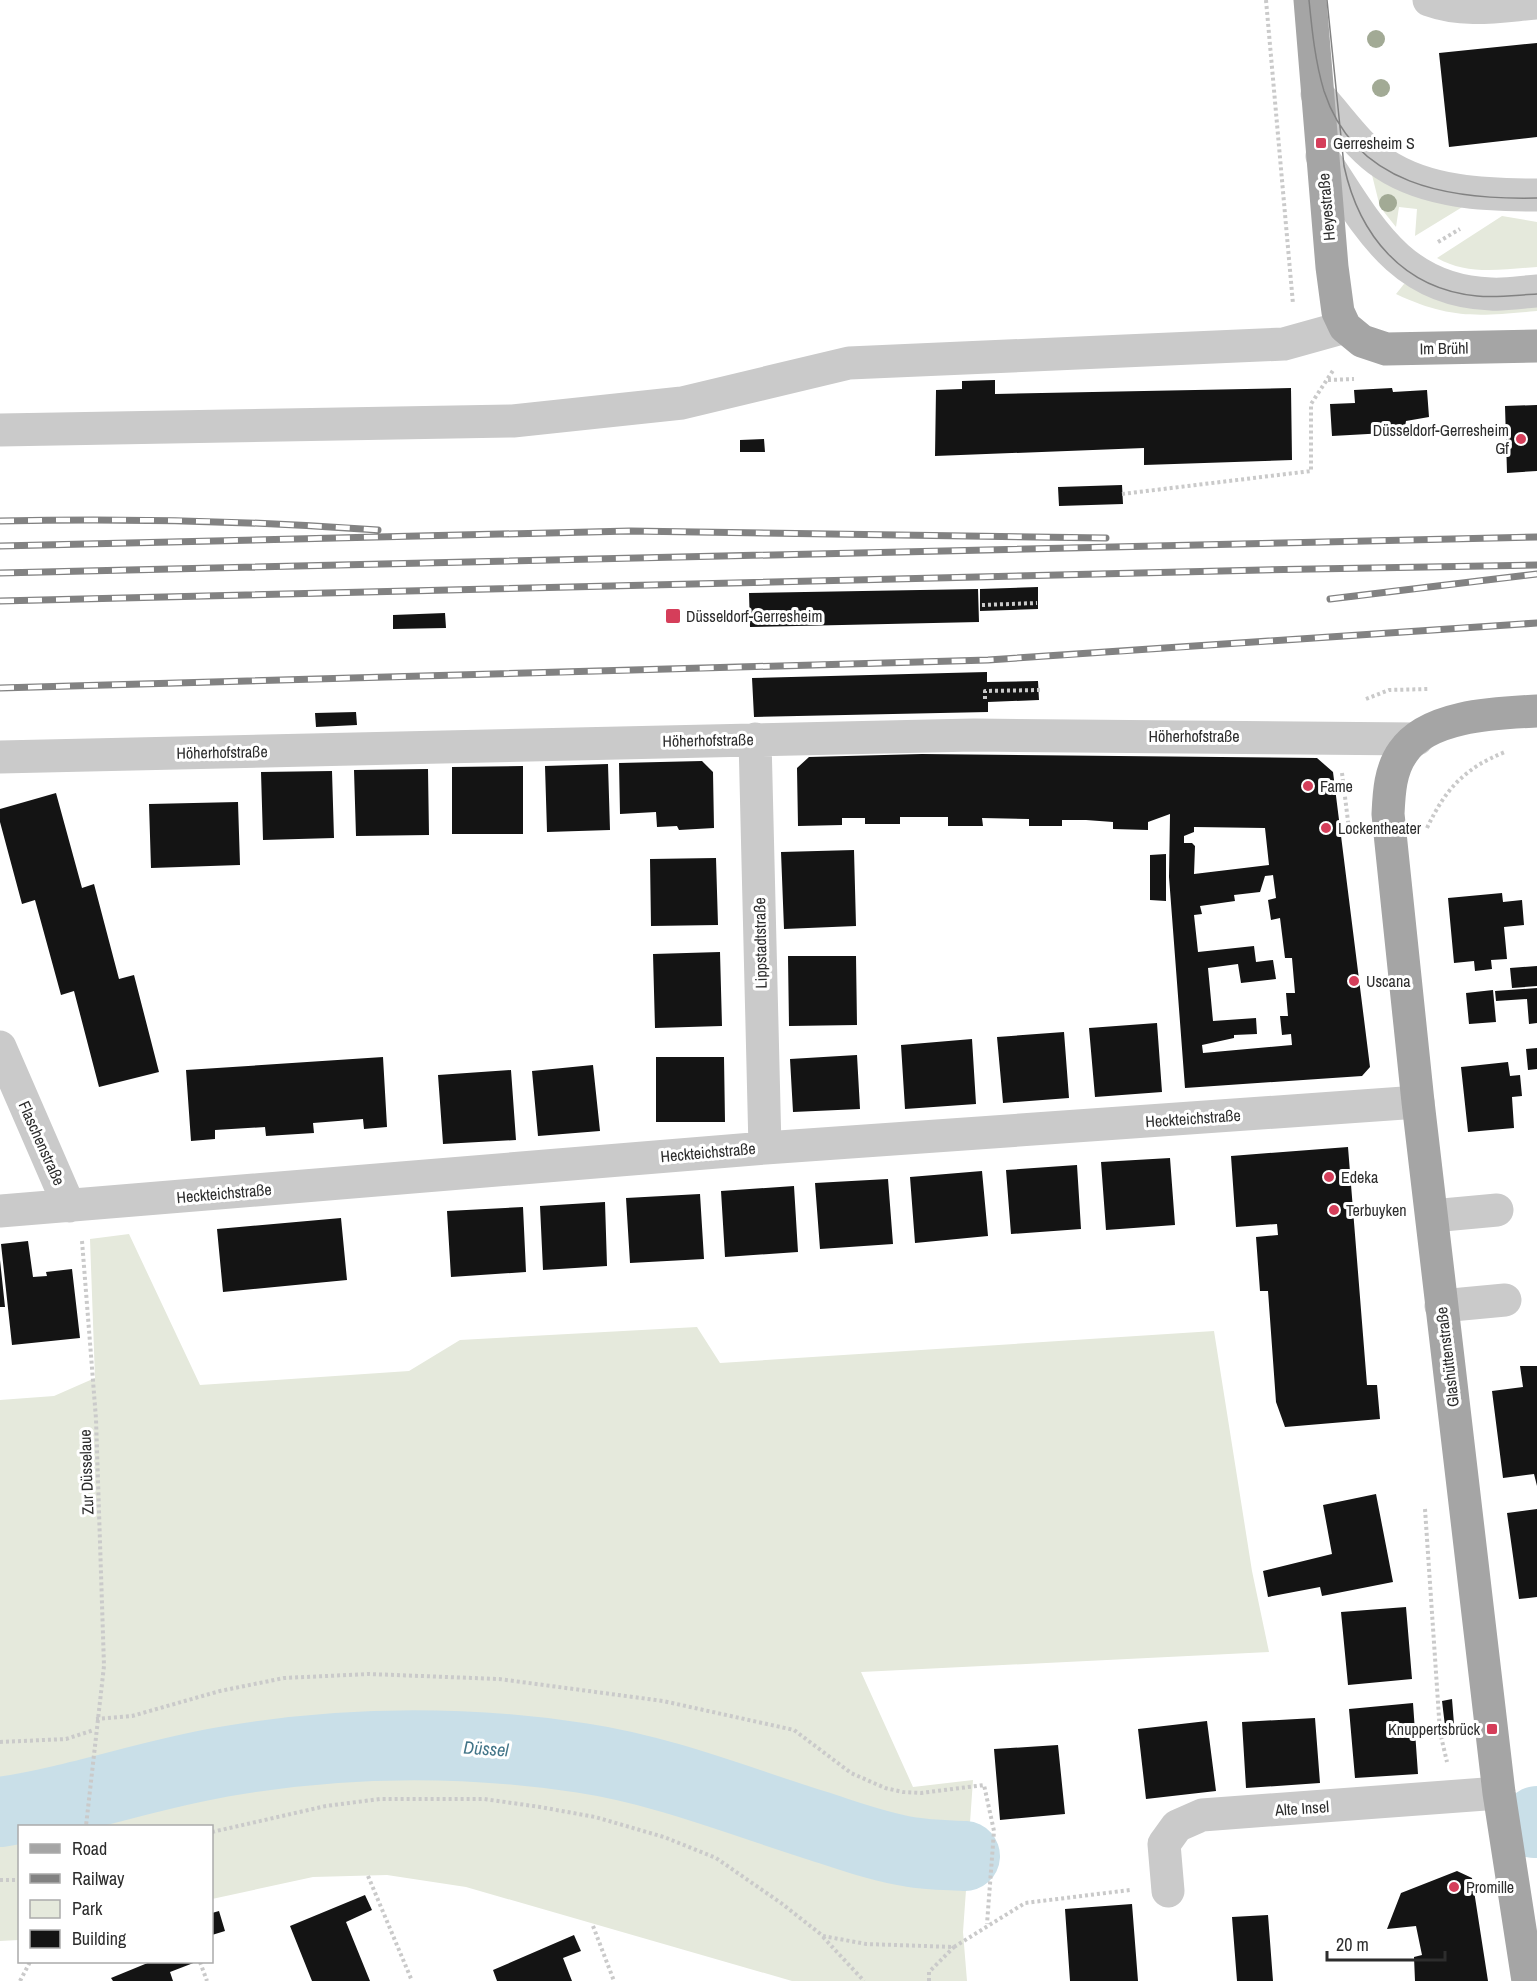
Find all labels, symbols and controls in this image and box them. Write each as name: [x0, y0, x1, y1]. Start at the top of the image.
place label: Gerresheim S: [1333, 132, 1415, 154]
marker: Gerresheim S: [1314, 136, 1328, 150]
street label: Heyestraße: [1312, 172, 1340, 242]
street label: Im Brühl: [1419, 337, 1469, 359]
place label: Düsseldorf-Gerresheim Gf: [1373, 419, 1509, 459]
marker: Düsseldorf-Gerresheim Gf: [1514, 432, 1528, 446]
place label: Düsseldorf-Gerresheim: [686, 605, 822, 627]
marker: Düsseldorf-Gerresheim: [664, 607, 682, 625]
street label: Höherhofstraße: [1148, 725, 1240, 747]
street label: Höherhofstraße: [662, 728, 754, 752]
street label: Höherhofstraße: [176, 740, 268, 764]
place label: Fame: [1320, 775, 1353, 797]
marker: Fame: [1301, 779, 1315, 793]
place label: Lockentheater: [1338, 817, 1422, 839]
marker: Lockentheater: [1319, 821, 1333, 835]
street label: Lippstadtstraße: [748, 897, 772, 989]
place label: Uscana: [1366, 970, 1411, 992]
marker: Uscana: [1347, 974, 1361, 988]
street label: Flaschenstraße: [14, 1097, 70, 1189]
street label: Heckteichstraße: [1145, 1104, 1241, 1132]
street label: Heckteichstraße: [659, 1137, 757, 1167]
place label: Edeka: [1341, 1166, 1379, 1188]
marker: Edeka: [1322, 1170, 1336, 1184]
street label: Heckteichstraße: [175, 1178, 273, 1208]
place label: Terbuyken: [1346, 1199, 1407, 1221]
marker: Terbuyken: [1327, 1203, 1341, 1217]
street label: Glashüttenstraße: [1430, 1306, 1464, 1408]
street label: Zur Düsselaue: [74, 1429, 98, 1515]
place label: Knuppertsbrück: [1388, 1718, 1480, 1740]
marker: Knuppertsbrück: [1485, 1722, 1499, 1736]
water label: Düssel: [463, 1734, 510, 1763]
street label: Alte Insel: [1273, 1795, 1330, 1821]
legend: [18, 1825, 213, 1963]
text: Road: [72, 1836, 107, 1861]
text: Railway: [72, 1866, 125, 1891]
place label: Promille: [1466, 1876, 1514, 1898]
marker: Promille: [1447, 1880, 1461, 1894]
text: Park: [72, 1896, 103, 1921]
scale bar: [1327, 1924, 1446, 1962]
text: Building: [72, 1926, 127, 1951]
text: 20 m: [1336, 1932, 1369, 1957]

